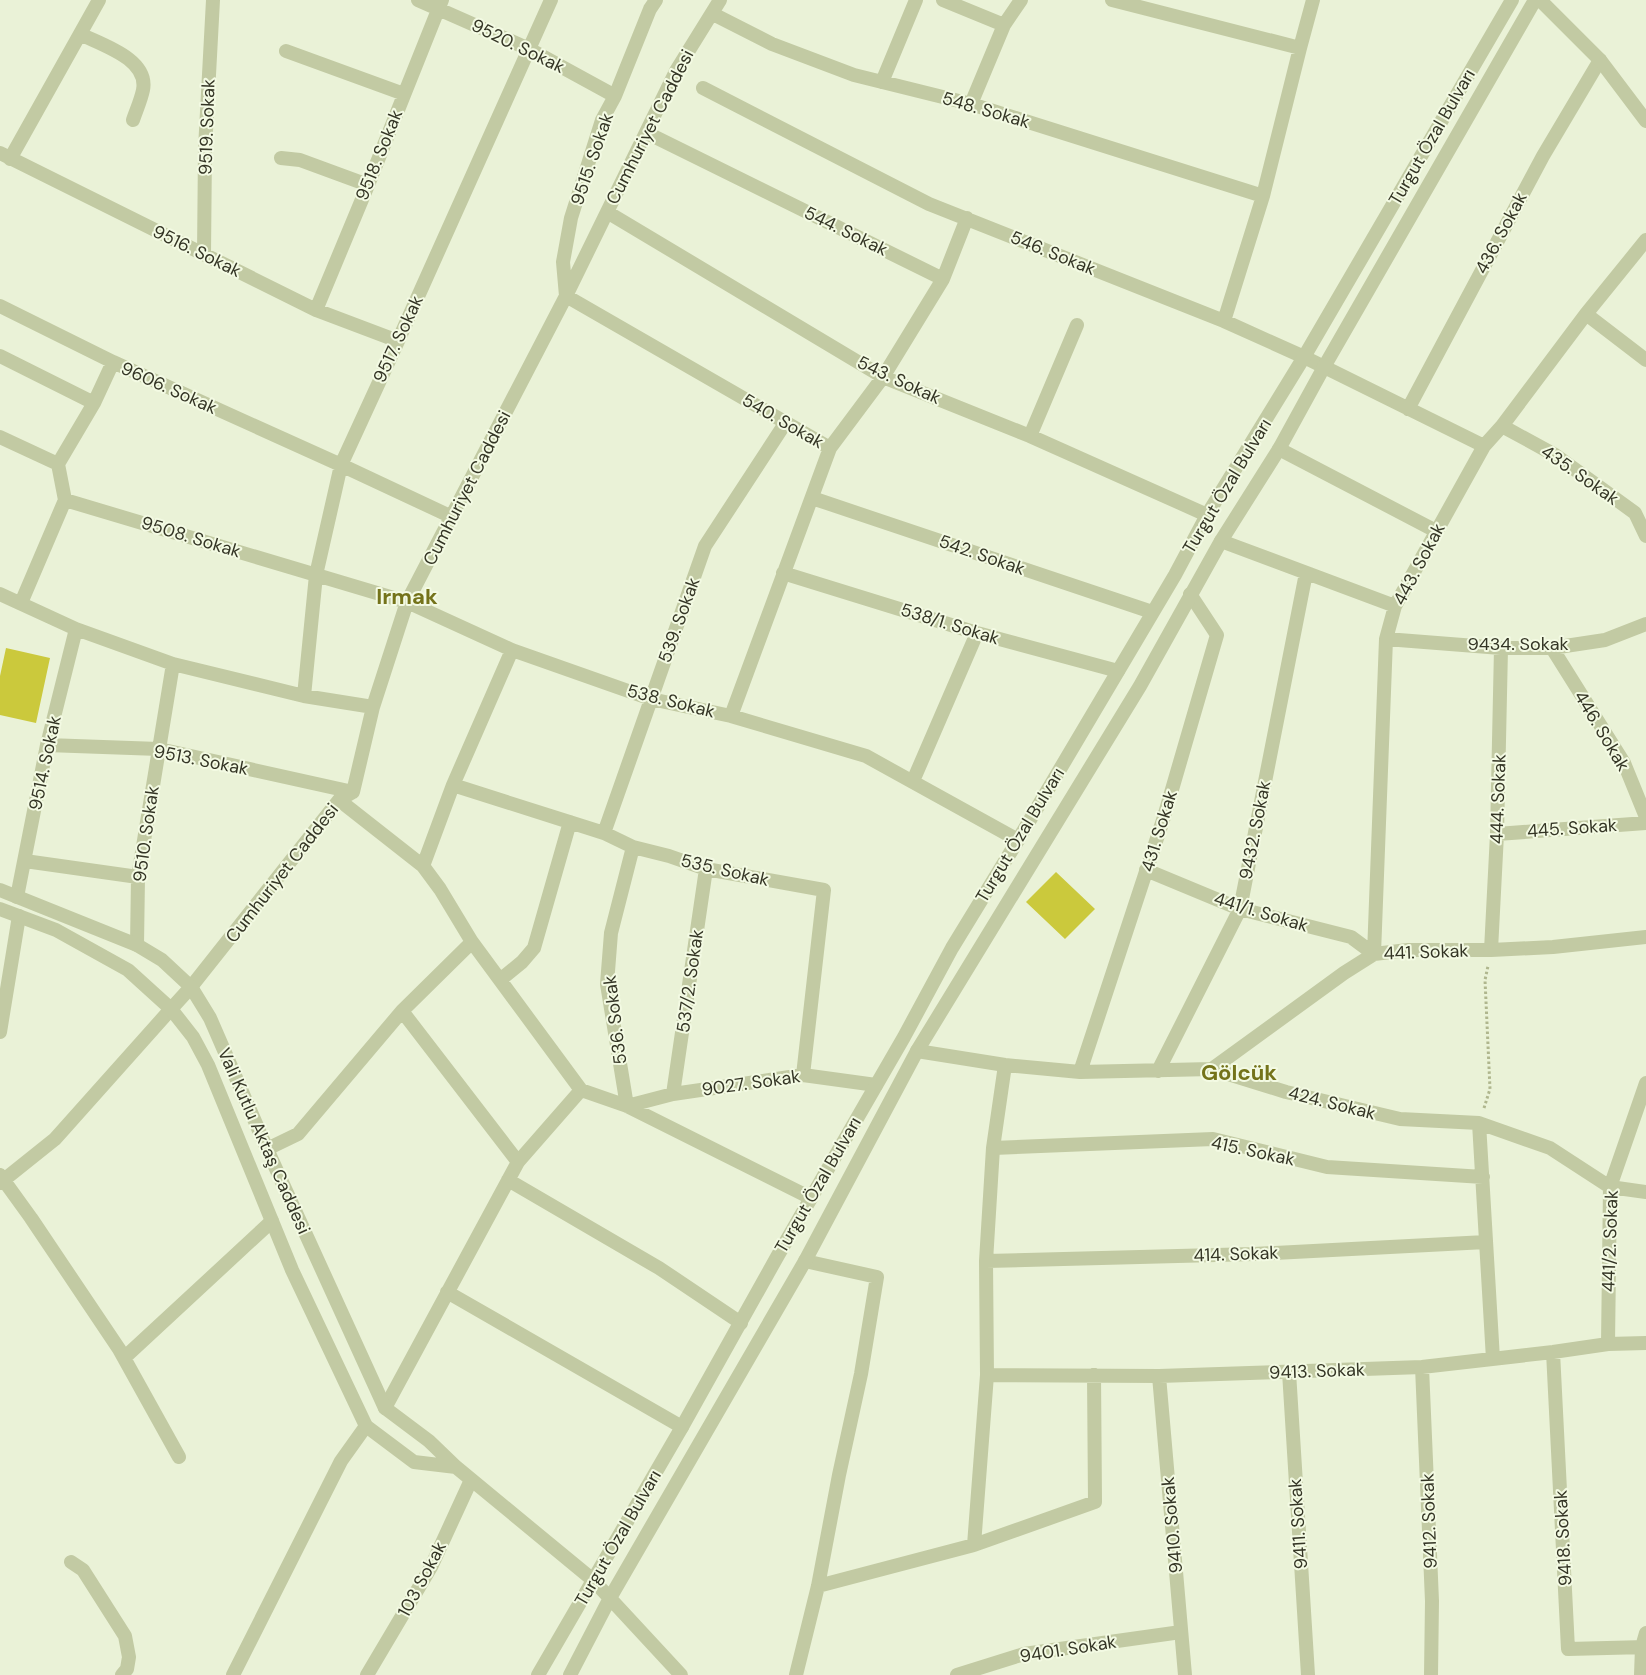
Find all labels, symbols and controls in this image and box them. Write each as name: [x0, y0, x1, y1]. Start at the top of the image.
street label: 9520. Sokak: [467, 13, 569, 79]
street label: Cumhuriyet Caddesi: [601, 46, 699, 208]
street label: Turgut Özal Bulvarı: [1383, 64, 1481, 210]
street label: 9519. Sokak: [193, 79, 221, 175]
street label: 548. Sokak: [939, 86, 1033, 134]
street label: 9518. Sokak: [350, 106, 408, 204]
street label: 9515. Sokak: [565, 110, 619, 208]
street label: 436. Sokak: [1469, 188, 1533, 278]
street label: 544. Sokak: [800, 200, 892, 262]
street label: 9516. Sokak: [149, 219, 245, 283]
street label: 546. Sokak: [1007, 225, 1099, 281]
street label: 9517. Sokak: [367, 291, 429, 387]
street label: 543. Sokak: [853, 350, 945, 410]
street label: 9606. Sokak: [117, 356, 221, 420]
street label: 540. Sokak: [738, 388, 828, 454]
street label: Cumhuriyet Caddesi: [418, 407, 516, 569]
street label: Turgut Özal Bulvarı: [1177, 414, 1277, 558]
street label: 435. Sokak: [1536, 439, 1624, 511]
street label: 9508. Sokak: [138, 510, 244, 564]
street label: 443. Sokak: [1387, 519, 1451, 609]
street label: 542. Sokak: [936, 529, 1028, 581]
street label: 539. Sokak: [652, 574, 706, 666]
district label: Irmak: [376, 582, 438, 611]
street label: 538/1. Sokak: [898, 598, 1002, 650]
street label: 9434. Sokak: [1467, 632, 1569, 656]
street label: 538. Sokak: [624, 678, 718, 724]
street label: 446. Sokak: [1569, 686, 1635, 776]
street label: 9514. Sokak: [23, 713, 67, 813]
street label: 9513. Sokak: [152, 739, 250, 781]
street label: 444. Sokak: [1484, 754, 1512, 844]
street label: Turgut Özal Bulvarı: [970, 763, 1070, 907]
street label: 9432. Sokak: [1234, 778, 1276, 882]
street label: 9510. Sokak: [127, 784, 165, 884]
street label: 431. Sokak: [1135, 787, 1183, 875]
street label: Cumhuriyet Caddesi: [220, 798, 344, 948]
street label: 445. Sokak: [1526, 813, 1618, 843]
street label: 535. Sokak: [678, 848, 772, 892]
street label: 441/1. Sokak: [1211, 886, 1311, 938]
street label: 537/2. Sokak: [671, 928, 709, 1034]
street label: 441. Sokak: [1383, 939, 1469, 965]
street label: 536. Sokak: [598, 974, 632, 1066]
street label: Vali Kutlu Aktaş Caddesi: [212, 1044, 316, 1238]
district label: Gölcük: [1201, 1058, 1277, 1087]
street label: 9027. Sokak: [700, 1064, 802, 1102]
street label: 424. Sokak: [1286, 1081, 1378, 1125]
street label: Turgut Özal Bulvarı: [769, 1112, 867, 1258]
street label: 415. Sokak: [1209, 1130, 1297, 1172]
street label: 441/2. Sokak: [1596, 1189, 1624, 1293]
street label: 414. Sokak: [1193, 1241, 1279, 1267]
street label: 9413. Sokak: [1269, 1357, 1365, 1385]
street label: Turgut Özal Bulvarı: [569, 1465, 667, 1611]
street label: 9412. Sokak: [1415, 1473, 1443, 1569]
street label: 9410. Sokak: [1156, 1476, 1188, 1574]
street label: 9411. Sokak: [1283, 1478, 1313, 1570]
street label: 9418. Sokak: [1549, 1489, 1577, 1587]
street label: 103 Sokak: [392, 1537, 452, 1621]
street label: 9401. Sokak: [1018, 1630, 1118, 1668]

